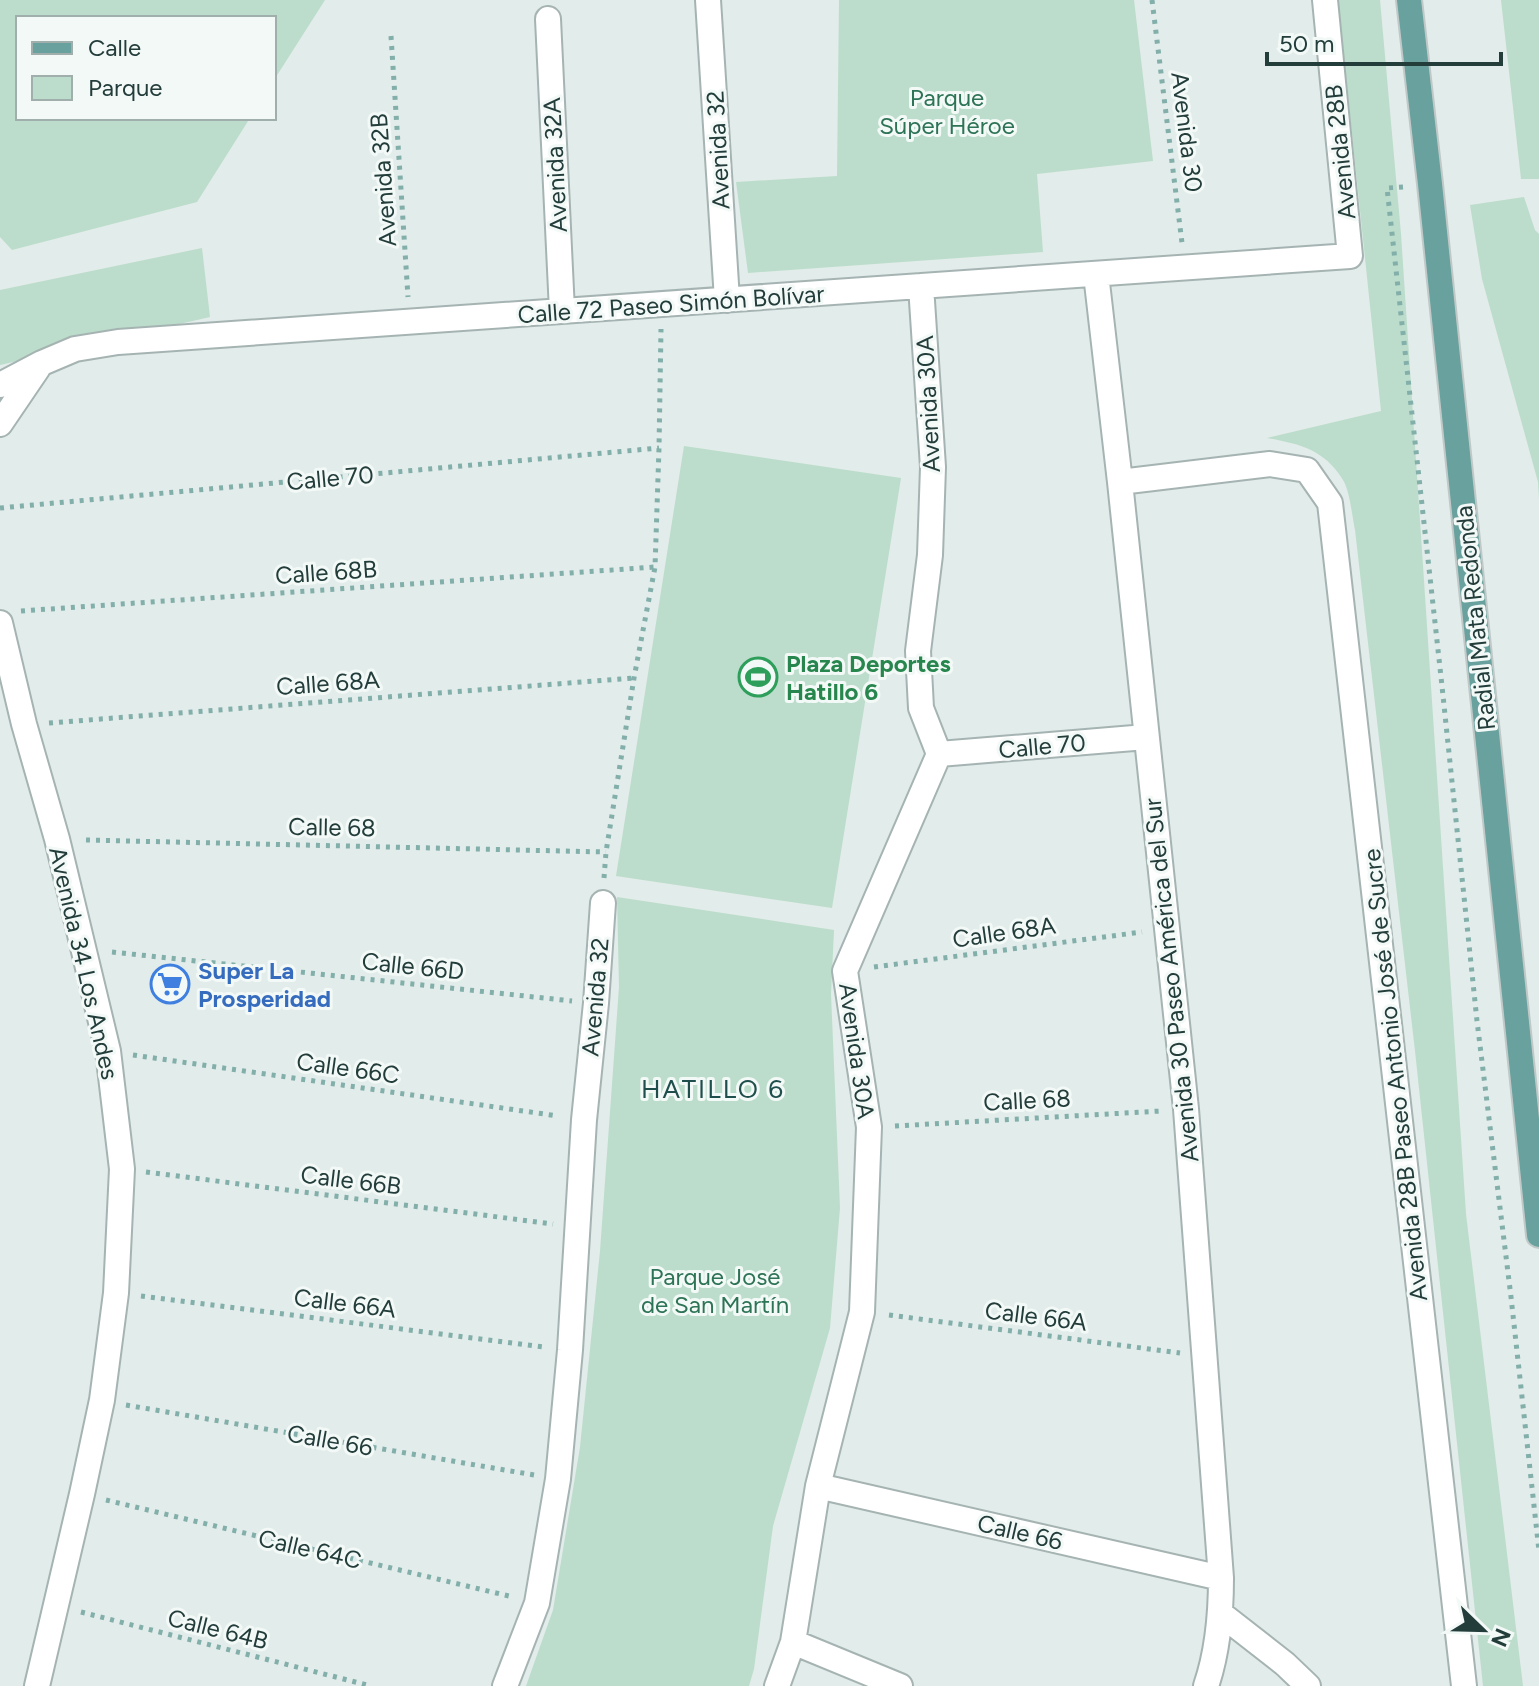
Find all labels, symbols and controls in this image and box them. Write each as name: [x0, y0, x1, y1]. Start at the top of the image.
legend: [16, 16, 276, 120]
scale bar: [1267, 16, 1501, 66]
text: 50 m: [1279, 29, 1335, 58]
text: Calle: [88, 33, 141, 62]
street label: Avenida 30: [1165, 70, 1209, 194]
text: Parque: [88, 73, 162, 102]
park label: Parque Súper Héroe: [879, 83, 1015, 140]
street label: Avenida 28B: [1319, 83, 1361, 221]
street label: Avenida 32: [700, 90, 736, 210]
street label: Avenida 32A: [537, 96, 573, 233]
street label: Avenida 32B: [364, 112, 402, 248]
street label: Calle 72 Paseo Simón Bolívar: [517, 279, 825, 329]
street label: Avenida 30A: [910, 334, 946, 473]
street label: Calle 70: [285, 460, 375, 496]
street label: Radial Mata Redonda: [1449, 504, 1501, 732]
street label: Calle 68B: [274, 554, 378, 590]
place label: Plaza Deportes Hatillo 6: [786, 649, 951, 706]
sports icon: Plaza Deportes Hatillo 6: [737, 656, 779, 698]
street label: Calle 68A: [275, 665, 381, 701]
street label: Calle 70: [997, 728, 1087, 764]
street label: Avenida 30 Paseo América del Sur: [1137, 796, 1205, 1164]
street label: Calle 68: [288, 812, 376, 842]
street label: Avenida 34 Los Andes: [43, 844, 125, 1082]
street label: Avenida 28B Paseo Antonio José de Sucre: [1357, 847, 1433, 1303]
street label: Calle 68A: [951, 910, 1058, 954]
street label: Avenida 32: [575, 936, 615, 1058]
street label: Calle 66D: [360, 946, 466, 986]
place label: Super La Prosperidad: [198, 956, 331, 1013]
supermarket icon: Super La Prosperidad: [149, 963, 191, 1005]
street label: Avenida 30A: [833, 981, 881, 1122]
street label: Calle 66C: [295, 1046, 401, 1090]
district label: HATILLO 6: [641, 1073, 785, 1105]
street label: Calle 68: [983, 1083, 1071, 1117]
street label: Calle 66B: [299, 1159, 403, 1201]
park label: Parque José de San Martín: [641, 1262, 789, 1319]
street label: Calle 66A: [292, 1282, 398, 1324]
street label: Calle 66A: [983, 1295, 1089, 1337]
street label: Calle 66: [285, 1418, 375, 1462]
street label: Calle 66: [975, 1508, 1065, 1556]
street label: Calle 64C: [256, 1523, 364, 1575]
north arrow: [1443, 1590, 1523, 1670]
street label: Calle 64B: [165, 1603, 271, 1655]
text: N: [1485, 1625, 1517, 1651]

